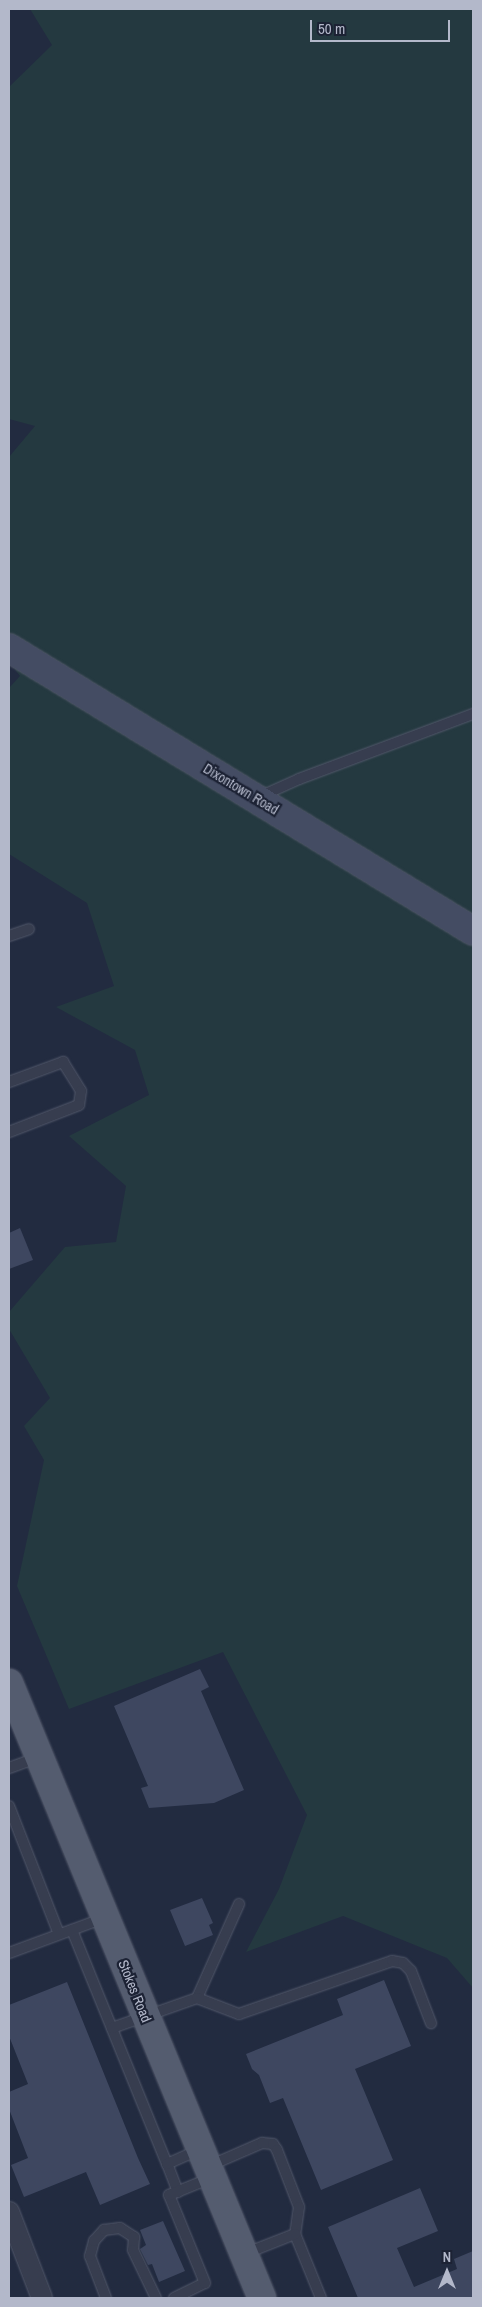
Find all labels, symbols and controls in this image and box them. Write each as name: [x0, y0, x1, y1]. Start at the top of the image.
scale bar: [312, 10, 452, 42]
text: 50 m: [318, 18, 345, 39]
street label: Dixontown Road: [200, 760, 282, 818]
street label: Stokes Road: [115, 1957, 155, 2025]
north arrow: [422, 2247, 472, 2297]
text: N: [443, 2248, 451, 2266]

